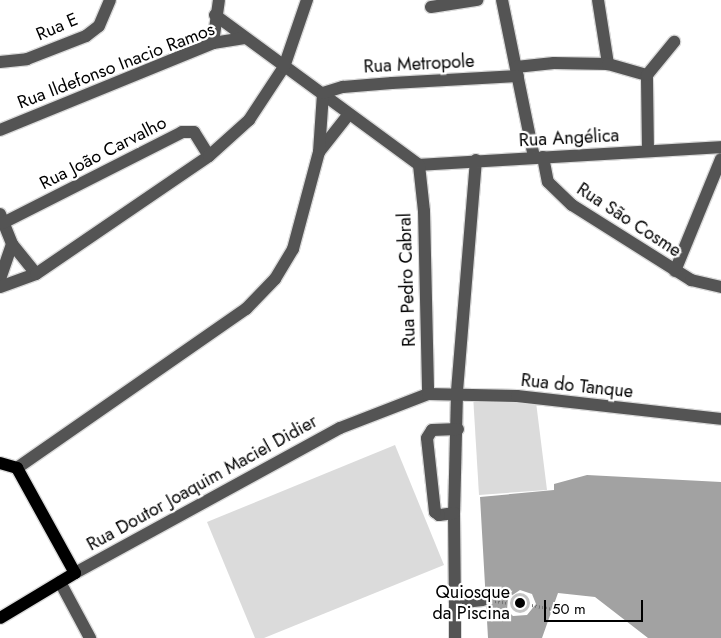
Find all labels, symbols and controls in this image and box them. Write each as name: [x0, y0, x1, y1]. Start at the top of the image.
street label: Rua E: [33, 9, 81, 45]
street label: Rua Ildefonso Inacio Ramos: [14, 18, 218, 114]
street label: Rua Metropole: [363, 50, 475, 78]
street label: Rua João Carvalho: [36, 112, 170, 194]
street label: Rua Angélica: [518, 125, 620, 151]
street label: Rua São Cosme: [573, 178, 685, 262]
street label: Rua Pedro Cabral: [394, 213, 420, 347]
street label: Rua do Tanque: [520, 369, 634, 403]
street label: Rua Doutor Joaquim Maciel Didier: [83, 411, 321, 555]
place label: Quiosque da Piscina: [432, 582, 510, 624]
scale bar: [546, 590, 645, 622]
marker: Quiosque da Piscina: [514, 597, 526, 609]
text: 50 m: [552, 598, 586, 620]

